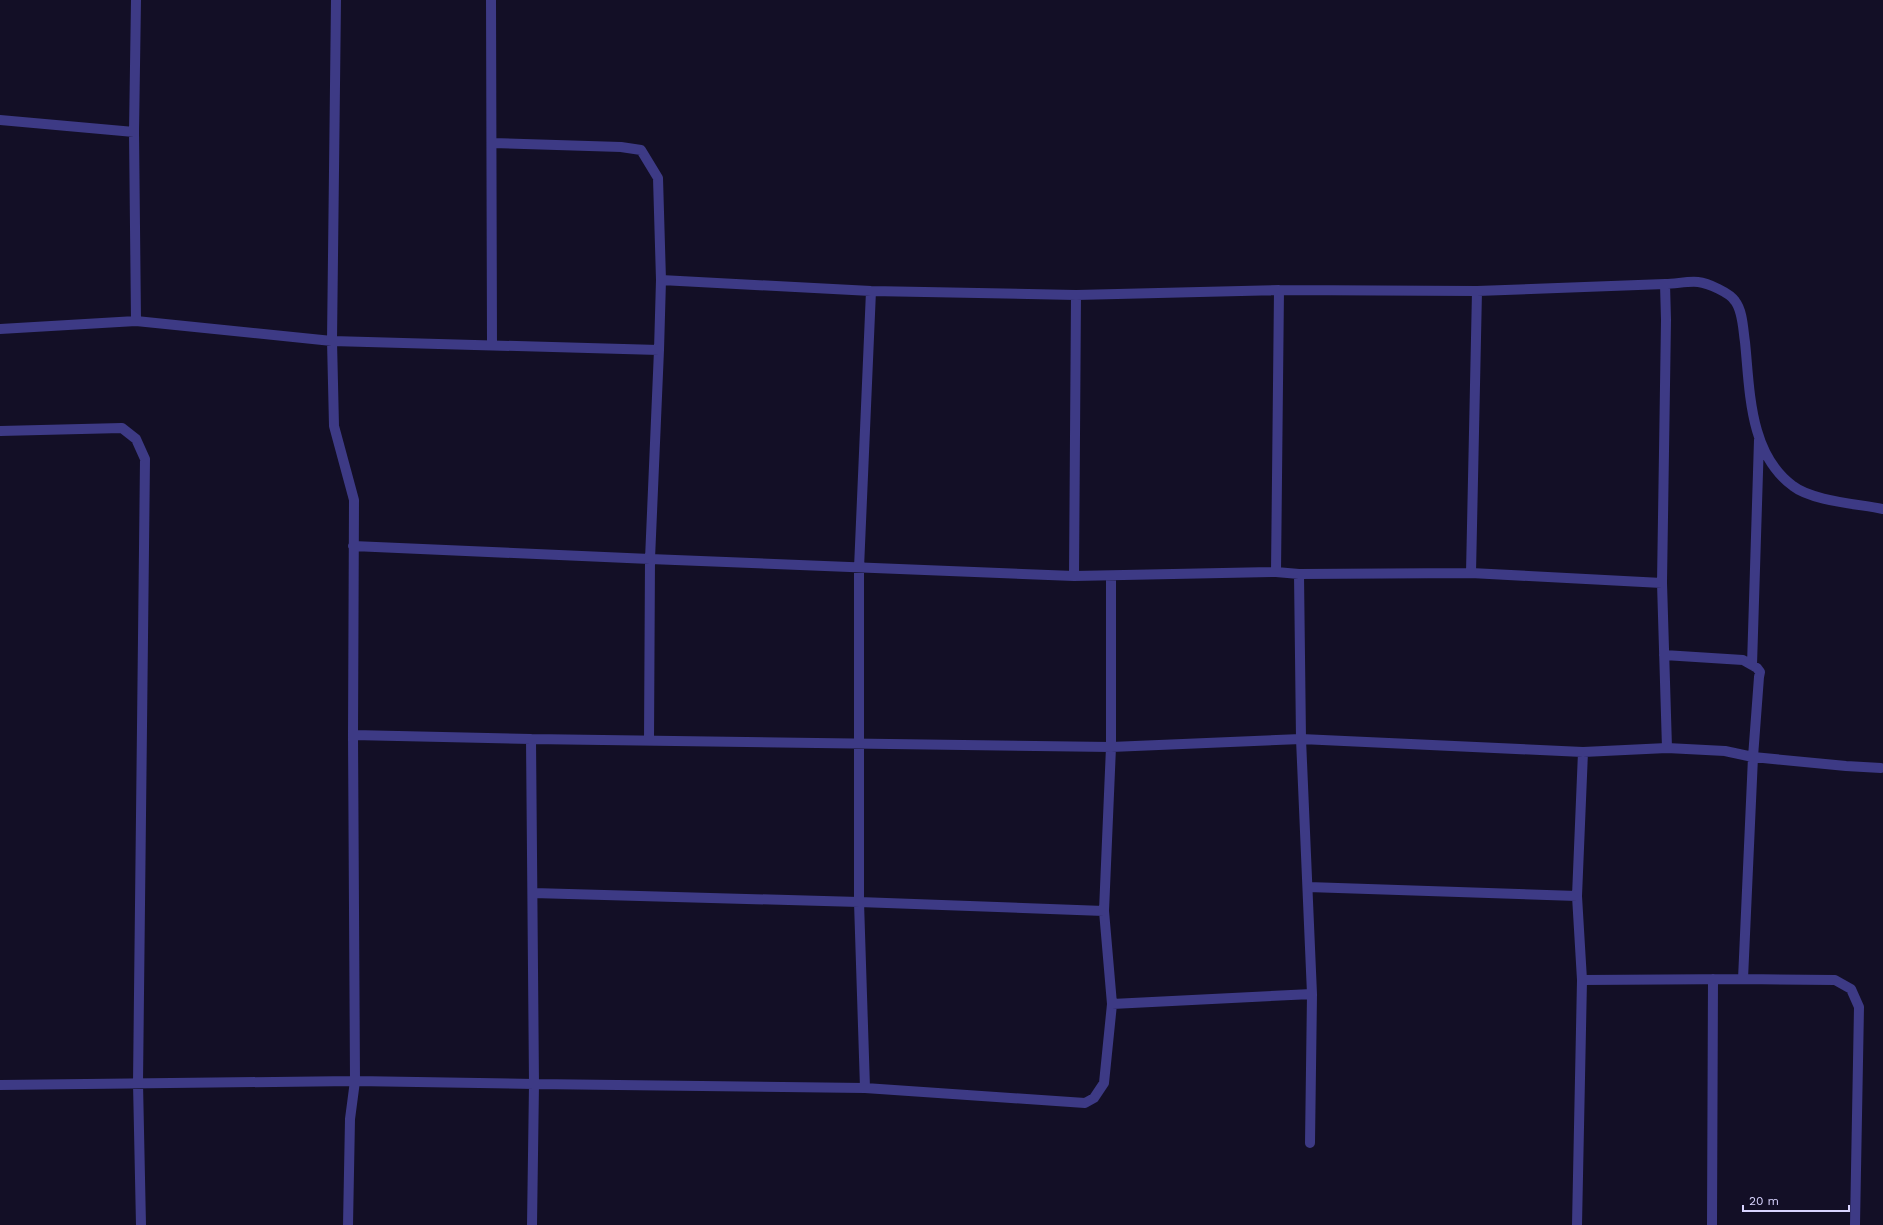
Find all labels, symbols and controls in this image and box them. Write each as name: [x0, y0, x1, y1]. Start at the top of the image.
scale bar: [1743, 1187, 1849, 1213]
text: 20 m: [1749, 1194, 1779, 1208]

